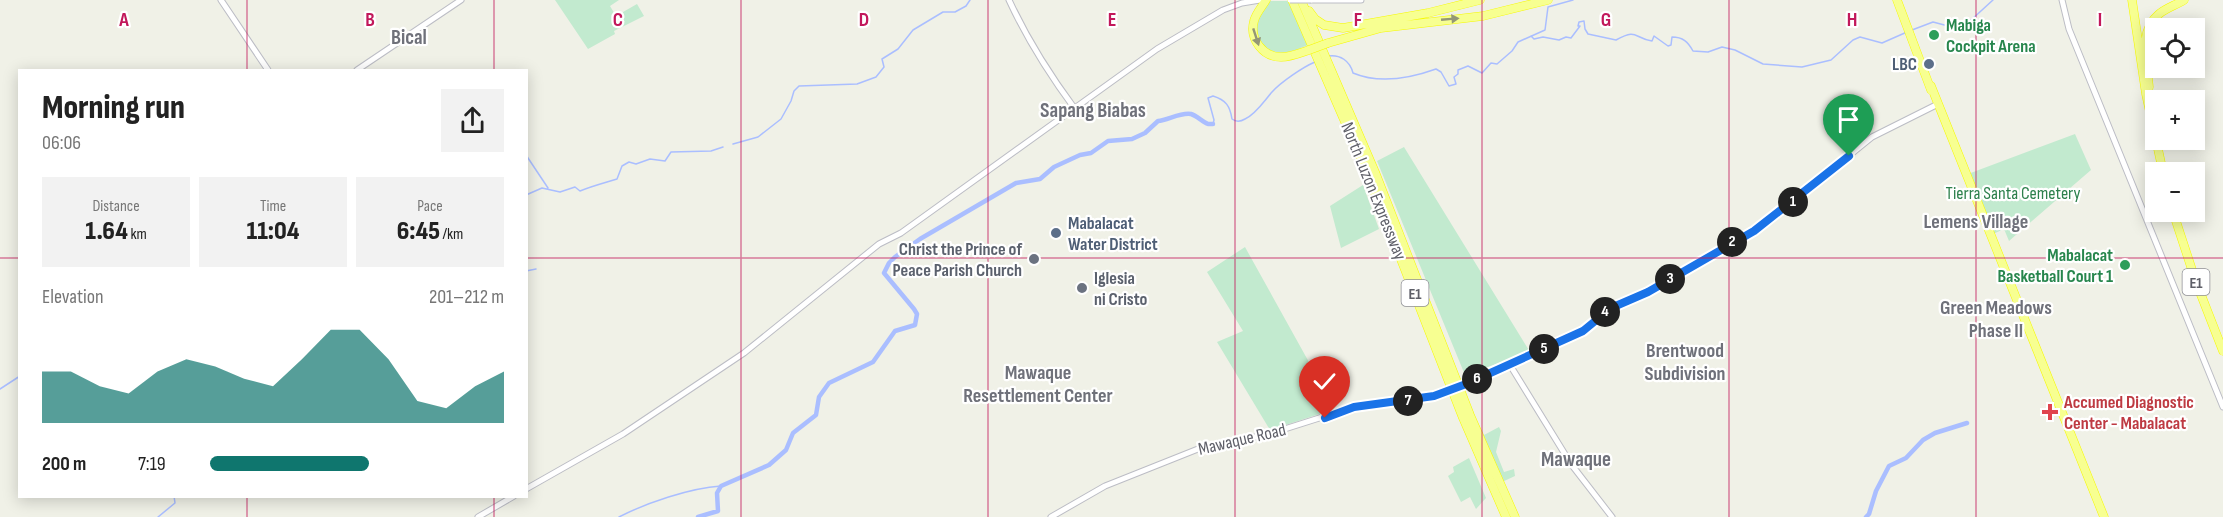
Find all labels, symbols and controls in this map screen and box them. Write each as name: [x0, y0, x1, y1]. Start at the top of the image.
text: A: [118, 8, 129, 32]
text: B: [365, 8, 375, 32]
text: C: [613, 8, 623, 32]
text: D: [859, 8, 869, 32]
text: E: [1108, 8, 1116, 32]
text: F: [1354, 8, 1362, 32]
text: G: [1601, 8, 1611, 32]
text: H: [1847, 8, 1857, 32]
text: I: [2098, 8, 2102, 32]
one-way arrow: [1441, 14, 1460, 24]
place label: Mabiga Cockpit Arena: [1946, 15, 2036, 57]
map controls: [2145, 18, 2205, 222]
button: locate: [2145, 18, 2205, 78]
district label: Bical: [391, 25, 427, 50]
one-way arrow: [1252, 28, 1262, 46]
marker: Mabiga Cockpit Arena: [1927, 28, 1941, 42]
place label: LBC: [1892, 54, 1917, 75]
marker: LBC: [1922, 57, 1936, 71]
text: Morning run: [42, 88, 185, 128]
button: share: [441, 89, 504, 152]
button: +: [2145, 90, 2205, 150]
pin: [1823, 94, 1874, 156]
district label: Sapang Biabas: [1040, 98, 1146, 123]
icon: arrive: [1832, 103, 1865, 136]
street label: North Luzon Expressway: [1336, 119, 1411, 263]
text: 06:06: [42, 131, 81, 155]
button: −: [2145, 162, 2205, 222]
park label: Tierra Santa Cemetery: [1946, 183, 2080, 204]
pin: 1: [1778, 187, 1808, 217]
text: 1: [1790, 192, 1796, 211]
text: Distance: [92, 197, 140, 216]
text: Time: [260, 197, 286, 216]
text: Pace: [417, 197, 443, 216]
district label: Lemens Village: [1924, 210, 2028, 234]
place label: Mabalacat Water District: [1068, 213, 1158, 255]
text: 1.64: [85, 216, 128, 247]
text: 11:04: [247, 216, 299, 247]
text: 6:45: [397, 216, 440, 247]
text: km: [128, 225, 147, 244]
text: /km: [440, 225, 463, 244]
marker: Mabalacat Water District: [1049, 226, 1063, 240]
pin: 2: [1717, 227, 1747, 257]
text: 2: [1728, 232, 1736, 251]
place label: Christ the Prince of Peace Parish Church: [892, 239, 1022, 281]
place label: Mabalacat Basketball Court 1: [1997, 245, 2113, 287]
marker: Christ the Prince of Peace Parish Church: [1027, 252, 1041, 266]
marker: Mabalacat Basketball Court 1: [2118, 258, 2132, 272]
pin: 3: [1655, 264, 1685, 294]
place label: Iglesia ni Cristo: [1094, 268, 1148, 310]
text: 3: [1666, 269, 1674, 288]
road number: E1: [2182, 269, 2210, 295]
road number: E1: [1402, 280, 1428, 306]
marker: Iglesia ni Cristo: [1075, 281, 1089, 295]
text: Elevation: [42, 285, 104, 309]
text: 201–212 m: [429, 285, 504, 309]
district label: Green Meadows Phase II: [1940, 296, 2052, 343]
pin: 4: [1590, 297, 1620, 327]
text: 4: [1601, 302, 1609, 321]
pin: 5: [1529, 334, 1559, 364]
text: 5: [1540, 339, 1548, 358]
district label: Brentwood Subdivision: [1645, 339, 1726, 386]
pin: [1299, 356, 1350, 418]
district label: Mawaque Resettlement Center: [963, 361, 1113, 408]
pin: 6: [1462, 364, 1492, 394]
icon: check: [1308, 365, 1341, 398]
text: 6: [1473, 369, 1481, 388]
pin: 7: [1393, 386, 1423, 416]
text: 7: [1405, 391, 1411, 410]
place label: Accumed Diagnostic Center - Mabalacat: [2063, 392, 2194, 434]
marker: Accumed Diagnostic Center - Mabalacat: [2041, 403, 2059, 421]
street label: Mawaque Road: [1196, 419, 1288, 460]
district label: Mawaque: [1541, 447, 1611, 472]
text: 200 m: [42, 452, 86, 476]
text: 7:19: [138, 452, 166, 476]

